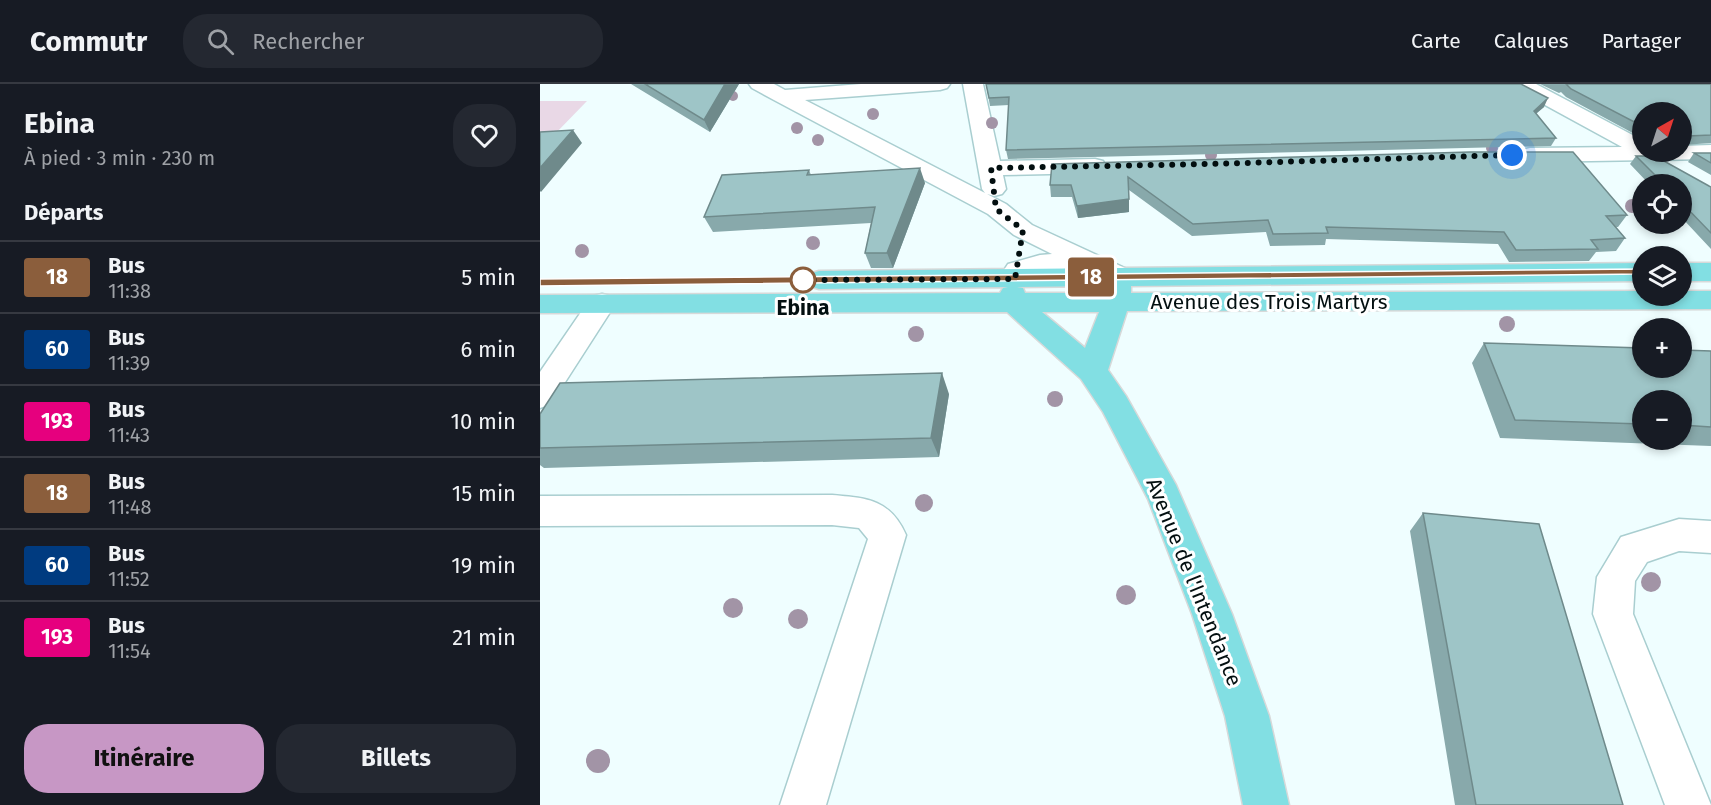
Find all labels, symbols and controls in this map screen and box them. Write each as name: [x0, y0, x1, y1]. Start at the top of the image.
search box: [183, 14, 603, 68]
text: Commutr: [30, 25, 147, 58]
icon: search: [204, 25, 237, 58]
text: Rechercher: [252, 28, 364, 55]
text: Carte: [1411, 28, 1461, 54]
text: Calques: [1494, 28, 1569, 54]
text: Partager: [1602, 28, 1681, 54]
north arrow: [1632, 102, 1692, 162]
map controls: [1632, 102, 1692, 450]
button: heart: [453, 104, 516, 167]
text: Ebina: [24, 107, 95, 140]
your location: [1497, 140, 1527, 170]
text: À pied · 3 min · 230 m: [24, 146, 215, 170]
button: locate: [1632, 174, 1692, 234]
text: Départs: [24, 199, 103, 226]
button: layers: [1632, 246, 1692, 306]
text: Bus: [108, 252, 145, 279]
line badge: 18: [1064, 258, 1118, 296]
text: 18: [46, 264, 68, 290]
text: 5 min: [461, 264, 516, 291]
text: 18: [1080, 264, 1102, 290]
marker: Ebina: [790, 267, 816, 293]
text: 11:38: [108, 279, 151, 303]
street label: Avenue des Trois Martyrs: [1150, 289, 1388, 315]
place label: Ebina: [776, 295, 830, 321]
button: +: [1632, 318, 1692, 378]
text: Bus: [108, 324, 145, 351]
text: 60: [45, 336, 69, 362]
text: 6 min: [460, 336, 516, 363]
text: 11:39: [108, 351, 150, 375]
button: −: [1632, 390, 1692, 450]
text: Bus: [108, 396, 145, 423]
text: 193: [41, 408, 73, 434]
text: 10 min: [450, 408, 516, 435]
text: 11:43: [108, 423, 150, 447]
text: Bus: [108, 468, 145, 495]
street label: Avenue de l'Intendance: [1140, 474, 1248, 690]
text: 18: [46, 480, 68, 506]
text: 15 min: [452, 480, 516, 507]
text: 11:48: [108, 495, 151, 519]
text: Bus: [108, 540, 145, 567]
text: 60: [45, 552, 69, 578]
text: 19 min: [451, 552, 516, 579]
text: 11:52: [108, 567, 150, 591]
text: Bus: [108, 612, 145, 639]
text: 193: [41, 624, 73, 650]
text: 21 min: [452, 624, 516, 651]
text: 11:54: [108, 639, 151, 663]
button: Itinéraire: [24, 724, 264, 793]
button: Billets: [276, 724, 516, 793]

